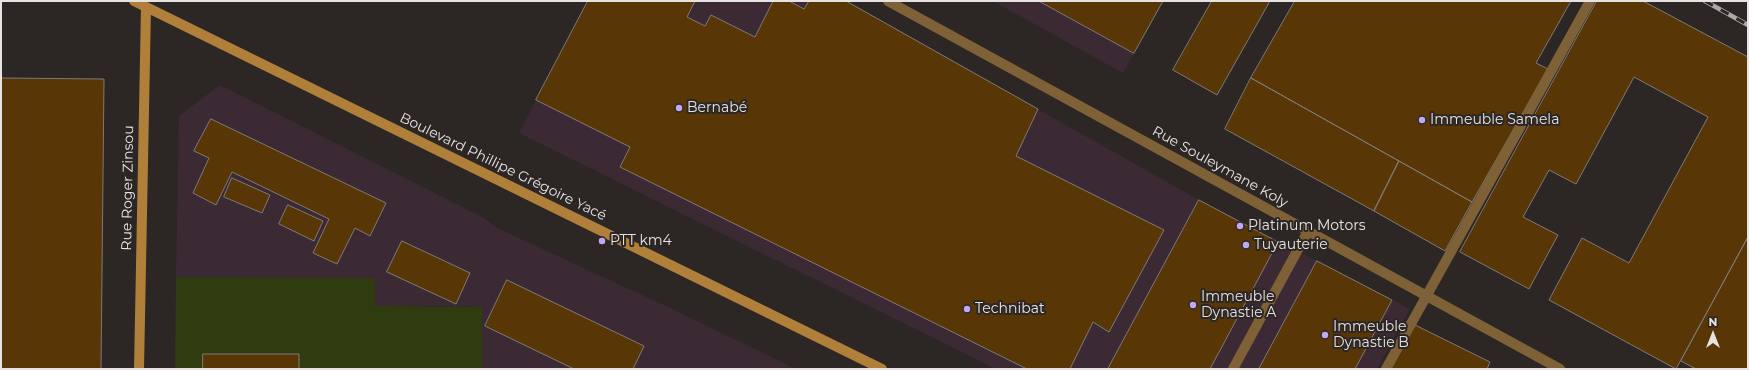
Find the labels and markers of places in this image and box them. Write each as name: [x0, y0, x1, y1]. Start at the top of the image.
place label: Bernabé: [687, 100, 747, 116]
marker: Bernabé: [674, 103, 684, 113]
place label: Immeuble Samela: [1430, 112, 1559, 128]
marker: Immeuble Samela: [1417, 115, 1427, 125]
place label: Platinum Motors: [1248, 218, 1366, 234]
marker: Platinum Motors: [1235, 221, 1245, 231]
place label: PTT km4: [610, 233, 672, 249]
marker: PTT km4: [597, 236, 607, 246]
place label: Tuyauterie: [1254, 237, 1328, 253]
marker: Tuyauterie: [1241, 240, 1251, 250]
place label: Immeuble Dynastie A: [1201, 289, 1276, 322]
marker: Immeuble Dynastie A: [1188, 300, 1198, 310]
place label: Technibat: [975, 301, 1045, 317]
marker: Technibat: [962, 304, 972, 314]
place label: Immeuble Dynastie B: [1333, 319, 1409, 352]
marker: Immeuble Dynastie B: [1320, 330, 1330, 340]

